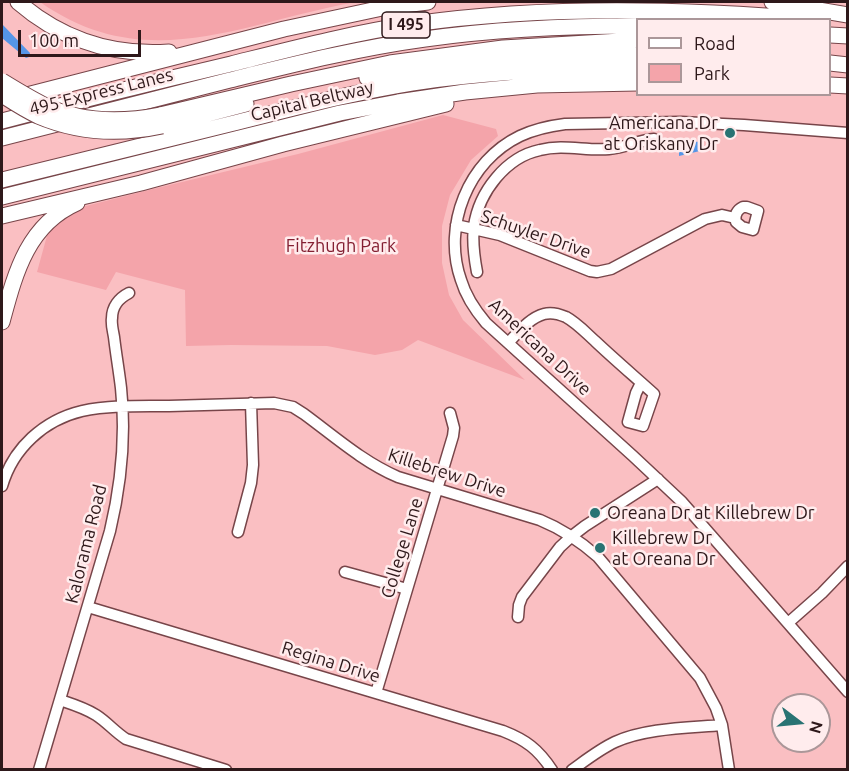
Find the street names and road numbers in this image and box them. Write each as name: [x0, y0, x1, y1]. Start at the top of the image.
road number: I 495: [382, 12, 430, 38]
street label: 495 Express Lanes: [27, 64, 175, 120]
street label: Capital Beltway: [248, 76, 376, 126]
street label: Schuyler Drive: [478, 205, 594, 263]
street label: Americana Drive: [484, 294, 596, 400]
street label: Killebrew Drive: [385, 444, 509, 502]
street label: Kalorama Road: [61, 482, 111, 606]
street label: College Lane: [376, 495, 428, 601]
street label: Regina Drive: [279, 637, 383, 687]

